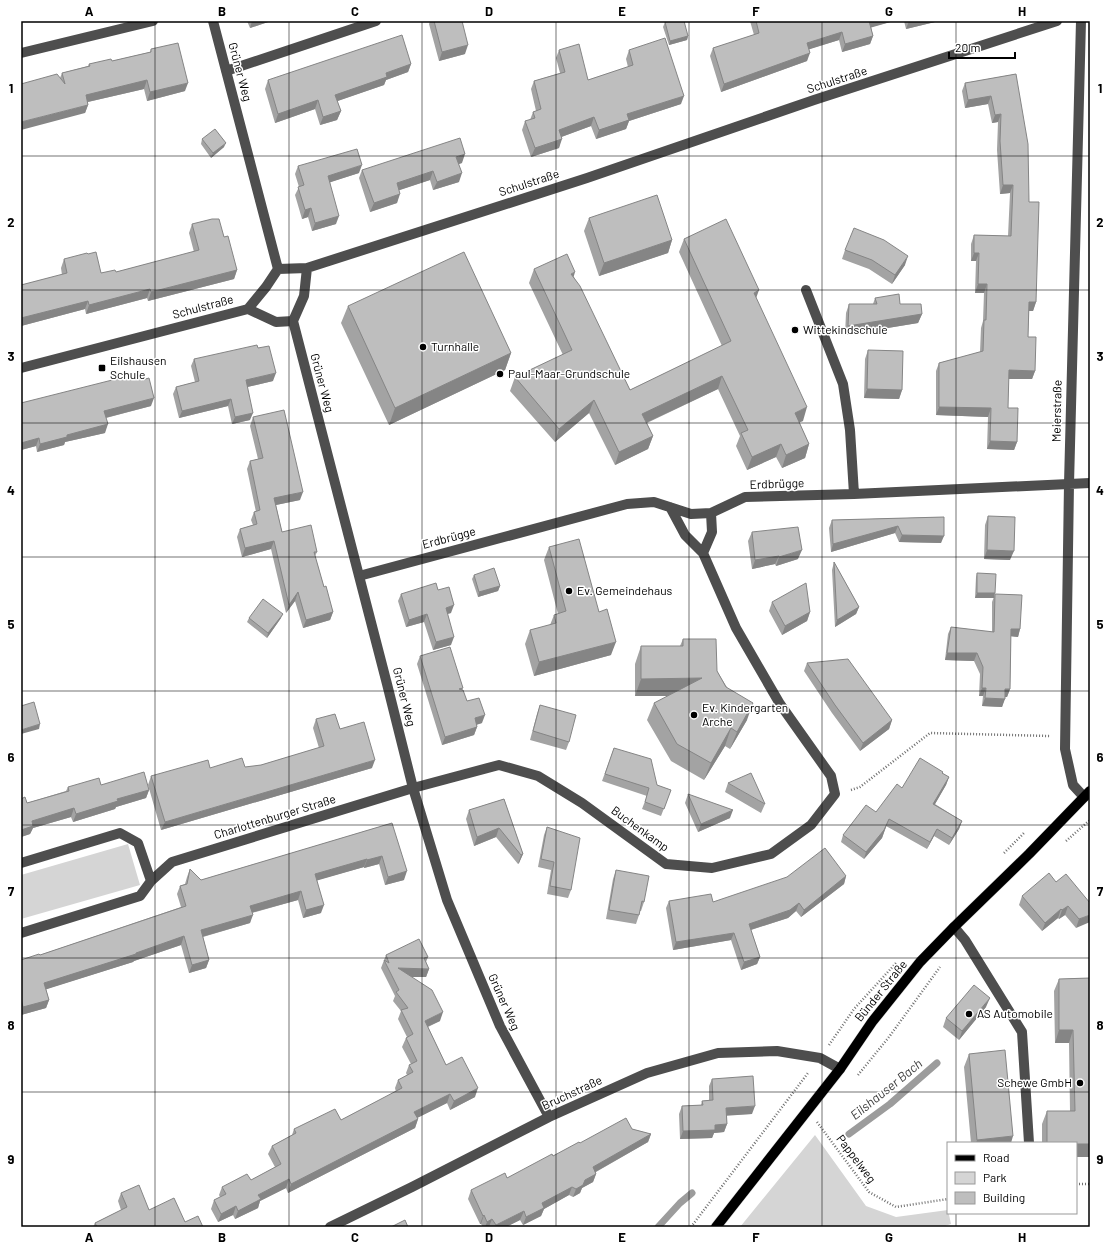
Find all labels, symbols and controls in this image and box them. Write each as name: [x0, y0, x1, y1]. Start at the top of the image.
text: A: [85, 3, 94, 19]
text: B: [218, 3, 226, 19]
text: C: [351, 3, 359, 19]
text: D: [485, 3, 493, 19]
text: E: [618, 3, 626, 19]
text: F: [752, 3, 760, 19]
text: G: [885, 3, 893, 19]
text: H: [1018, 3, 1026, 19]
scale bar: [949, 34, 1015, 60]
text: 20 m: [955, 40, 981, 54]
street label: Grüner Weg: [226, 41, 256, 103]
street label: Schulstraße: [805, 63, 869, 95]
text: 1: [9, 80, 13, 96]
text: 1: [1098, 80, 1102, 96]
street label: Schulstraße: [497, 166, 561, 198]
text: 2: [7, 214, 15, 230]
text: 2: [1096, 214, 1104, 230]
street label: Schulstraße: [171, 291, 235, 321]
place label: Wittekindschule: [803, 322, 888, 336]
marker: Wittekindschule: [790, 325, 800, 335]
place label: Turnhalle: [431, 339, 479, 353]
marker: Turnhalle: [418, 342, 428, 352]
text: 3: [7, 348, 15, 364]
text: 3: [1096, 348, 1104, 364]
street label: Grüner Weg: [308, 352, 338, 414]
place label: Eilshausen Schule: [110, 353, 167, 381]
marker: Eilshausen Schule: [97, 363, 107, 373]
place label: Paul-Maar-Grundschule: [508, 366, 630, 380]
marker: Paul-Maar-Grundschule: [495, 369, 505, 379]
street label: Meierstraße: [1048, 380, 1064, 442]
street label: Erdbrügge: [749, 475, 805, 491]
text: 4: [7, 482, 15, 498]
text: 4: [1096, 482, 1104, 498]
street label: Erdbrügge: [420, 523, 477, 551]
place label: Ev. Gemeindehaus: [577, 583, 673, 597]
marker: Ev. Gemeindehaus: [564, 586, 574, 596]
text: 5: [7, 616, 15, 632]
text: 5: [1096, 616, 1104, 632]
street label: Grüner Weg: [391, 666, 419, 728]
place label: Ev. Kindergarten Arche: [702, 700, 788, 728]
marker: Ev. Kindergarten Arche: [689, 710, 699, 720]
text: 6: [8, 749, 15, 765]
text: 6: [1097, 749, 1104, 765]
street label: Charlottenburger Straße: [212, 791, 337, 841]
street label: Buchenkamp: [609, 803, 672, 854]
text: 7: [8, 883, 15, 899]
text: 7: [1097, 883, 1104, 899]
street label: Bünder Straße: [851, 957, 909, 1024]
street label: Grüner Weg: [486, 971, 524, 1032]
place label: AS Automobile: [977, 1006, 1053, 1020]
marker: AS Automobile: [964, 1009, 974, 1019]
text: 8: [7, 1017, 15, 1033]
text: 8: [1096, 1017, 1104, 1033]
water label: Eilshauser Bach: [847, 1055, 925, 1123]
street label: Bruchstraße: [539, 1072, 604, 1112]
place label: Schewe GmbH: [997, 1075, 1072, 1089]
marker: Schewe GmbH: [1075, 1078, 1085, 1088]
street label: Pappelweg: [834, 1132, 879, 1185]
legend: [947, 1142, 1077, 1214]
text: Road: [983, 1150, 1010, 1164]
text: 9: [8, 1151, 15, 1167]
text: 9: [1097, 1151, 1104, 1167]
text: Park: [983, 1170, 1007, 1184]
text: Building: [983, 1190, 1025, 1204]
text: A: [85, 1229, 94, 1245]
text: B: [218, 1229, 226, 1245]
text: C: [351, 1229, 359, 1245]
text: D: [485, 1229, 493, 1245]
text: E: [618, 1229, 626, 1245]
text: F: [752, 1229, 760, 1245]
text: G: [885, 1229, 893, 1245]
text: H: [1018, 1229, 1026, 1245]

